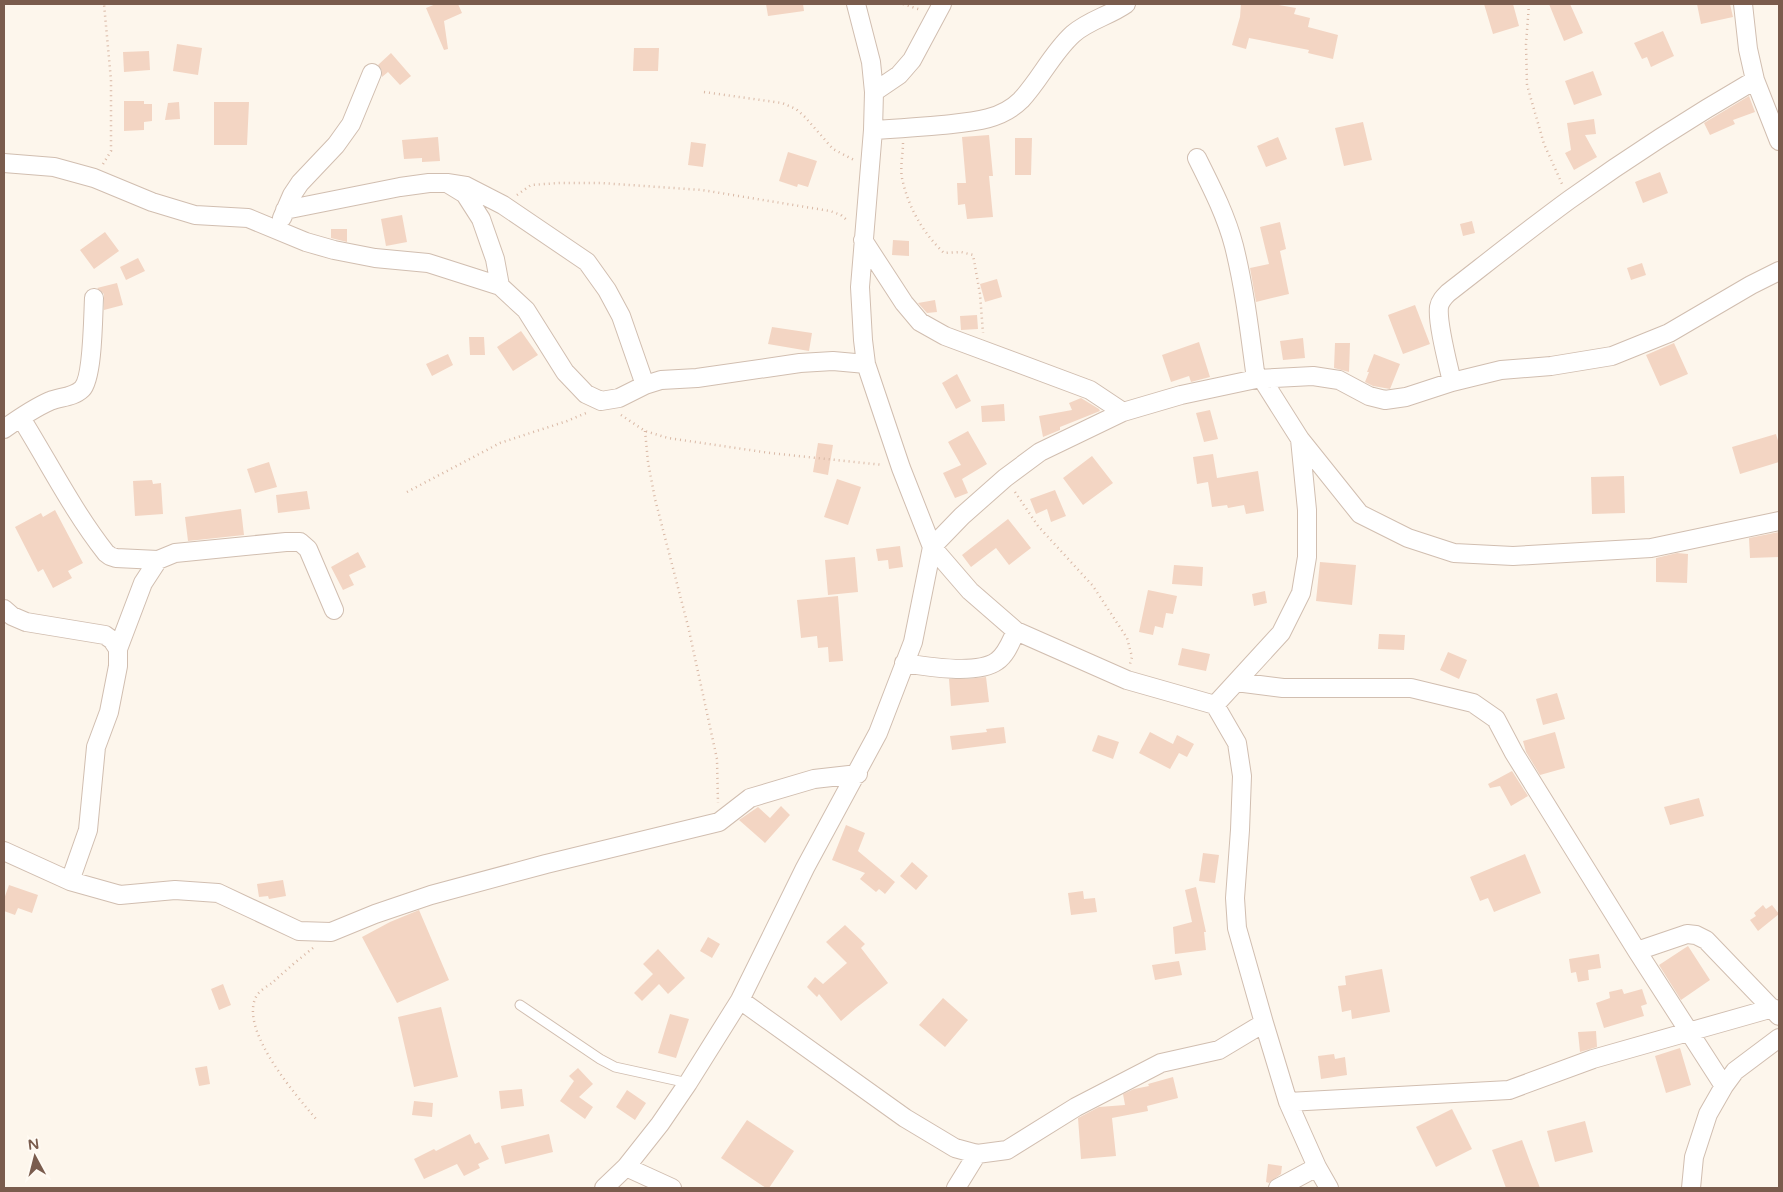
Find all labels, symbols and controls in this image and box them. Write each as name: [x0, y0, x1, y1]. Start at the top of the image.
north arrow: [10, 1132, 60, 1182]
text: N: [27, 1135, 40, 1154]

